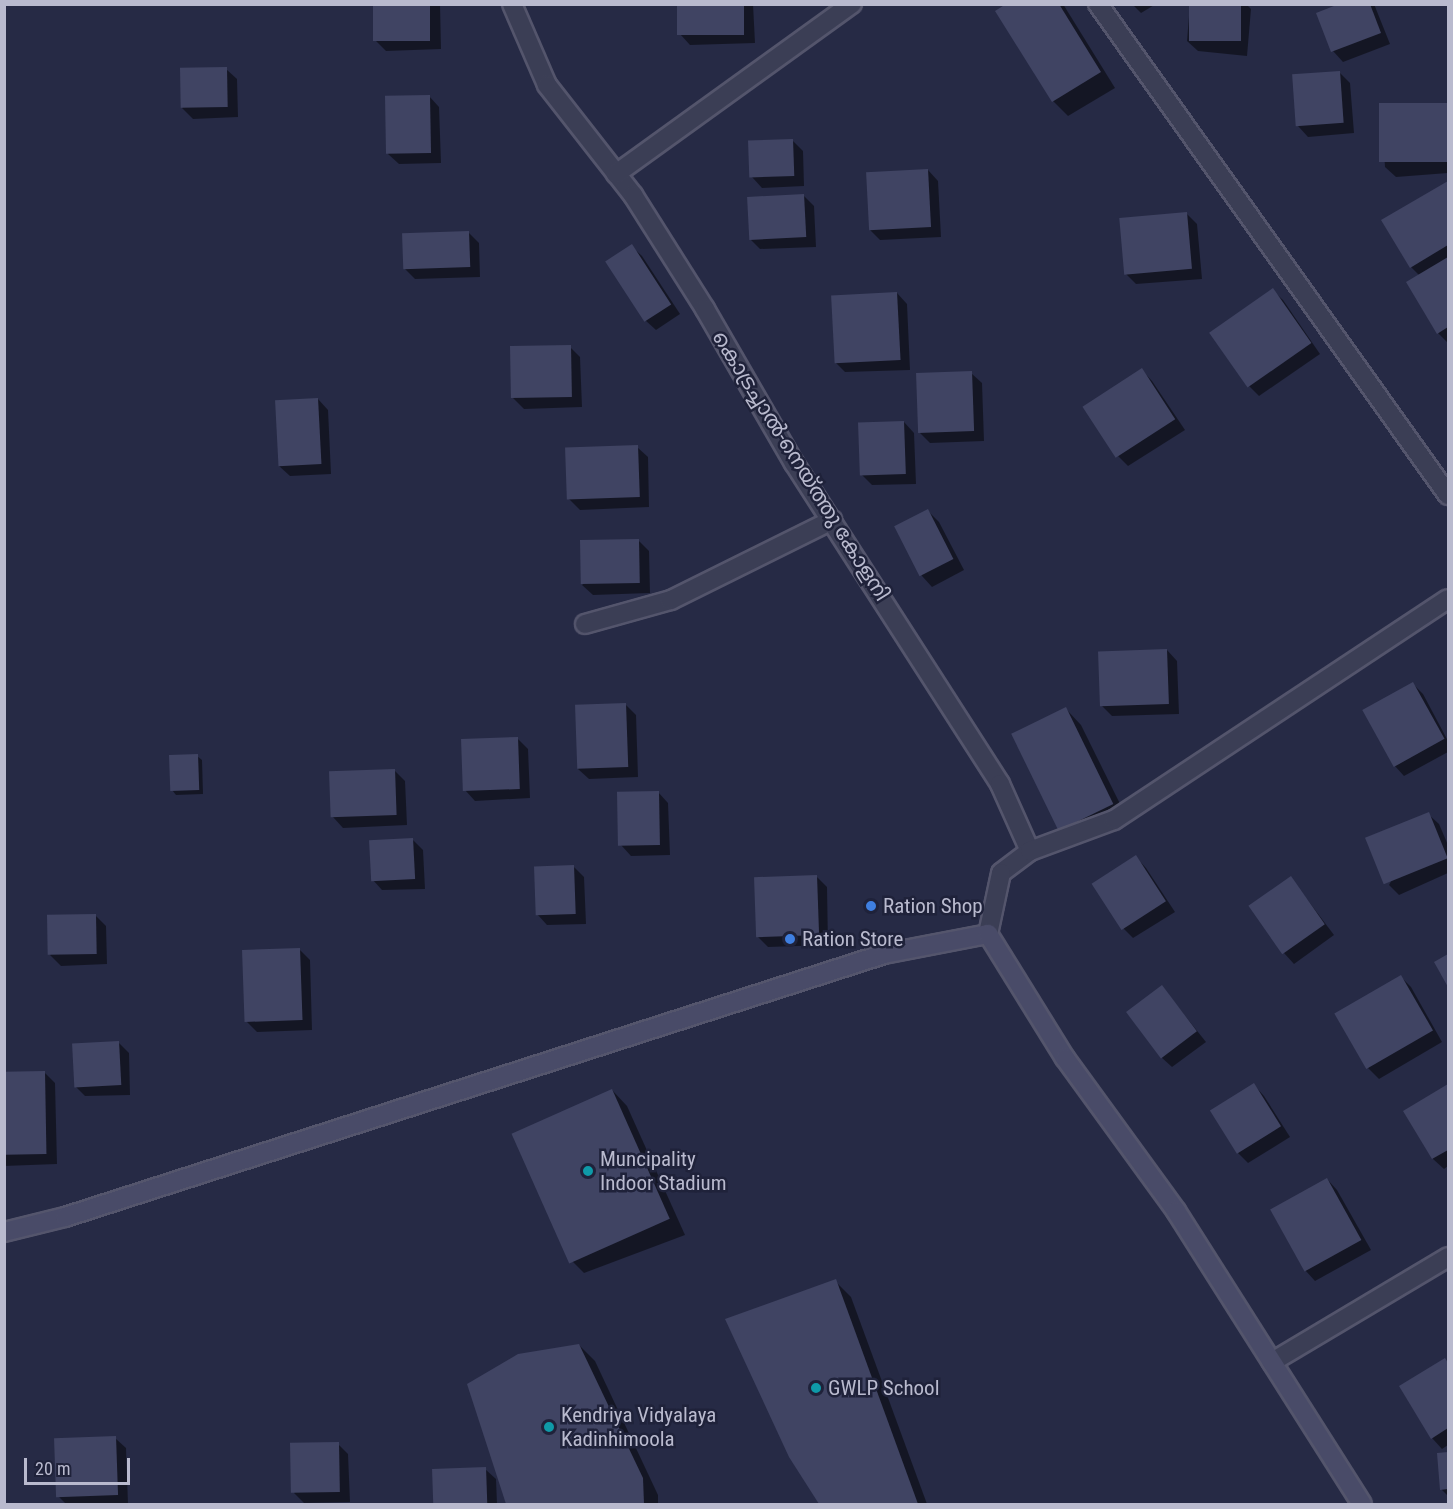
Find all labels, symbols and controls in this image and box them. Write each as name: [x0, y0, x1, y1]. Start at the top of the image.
street label: കൊട്രച്ചാൽ-നെയ്ത്തു കോളനി: [707, 326, 895, 606]
place label: Ration Shop: [883, 893, 983, 919]
marker: Ration Shop: [864, 899, 878, 913]
place label: Ration Store: [802, 926, 903, 952]
marker: Ration Store: [783, 932, 797, 946]
place label: Muncipality Indoor Stadium: [600, 1146, 727, 1196]
marker: Muncipality Indoor Stadium: [581, 1164, 595, 1178]
place label: GWLP School: [828, 1375, 939, 1401]
marker: GWLP School: [809, 1381, 823, 1395]
place label: Kendriya Vidyalaya Kadinhimoola: [561, 1402, 716, 1452]
marker: Kendriya Vidyalaya Kadinhimoola: [542, 1420, 556, 1434]
scale bar: [27, 1446, 134, 1484]
text: 20 m: [35, 1458, 70, 1479]

